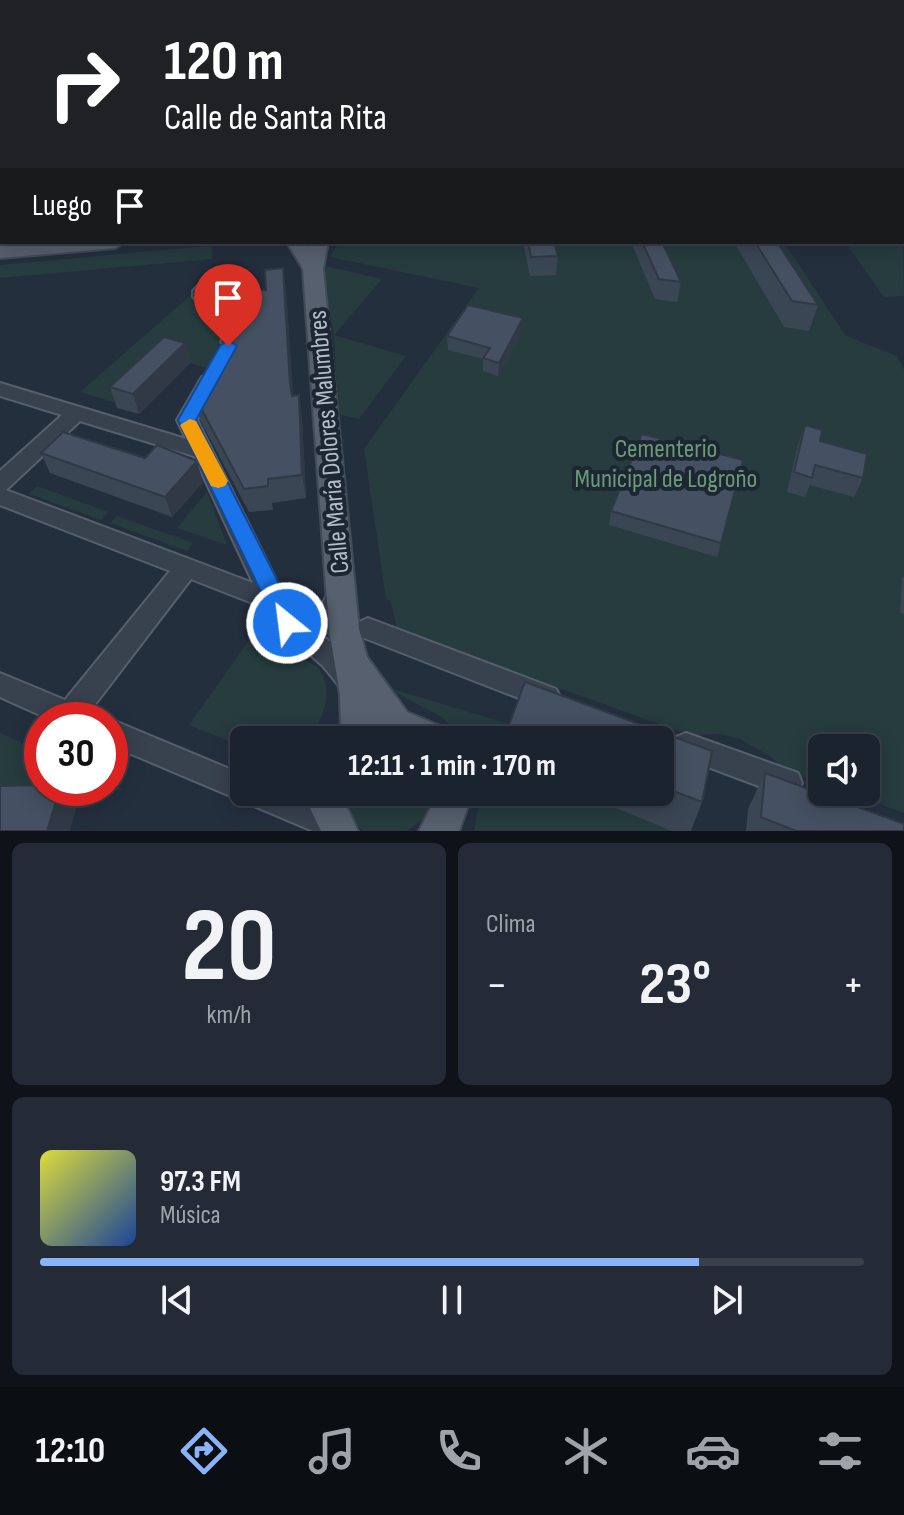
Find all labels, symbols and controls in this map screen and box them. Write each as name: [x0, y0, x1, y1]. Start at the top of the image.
text: 120 m: [164, 29, 284, 96]
icon: right: [32, 32, 136, 136]
text: Calle de Santa Rita: [164, 97, 387, 140]
icon: arrive: [108, 184, 152, 228]
text: Luego: [32, 188, 92, 224]
pin: [194, 264, 262, 346]
icon: arrive: [206, 276, 250, 320]
street label: Calle María Dolores Malumbres: [303, 309, 356, 575]
park label: Cementerio Municipal de Logroño: [575, 434, 757, 495]
position arrow: [245, 581, 329, 665]
speed limit sign: 30: [24, 702, 128, 806]
map controls: [808, 734, 880, 806]
button: sound: [808, 734, 880, 806]
text: 12:11 · 1 min · 170 m: [348, 748, 556, 784]
text: 20: [181, 885, 277, 1010]
text: Clima: [486, 909, 536, 940]
text: 23°: [639, 949, 711, 1021]
text: −: [486, 959, 508, 1012]
text: +: [842, 959, 864, 1012]
text: km/h: [207, 1000, 251, 1031]
text: 97.3 FM: [160, 1164, 241, 1200]
text: Música: [160, 1200, 221, 1231]
icon: previous: [155, 1278, 199, 1322]
icon: pause: [430, 1278, 474, 1322]
icon: next: [705, 1278, 749, 1322]
icon: directions: [176, 1423, 232, 1479]
icon: music: [304, 1423, 360, 1479]
icon: phone: [431, 1423, 487, 1479]
icon: climate: [558, 1423, 614, 1479]
icon: car: [685, 1423, 741, 1479]
icon: filters: [812, 1423, 868, 1479]
text: 12:10: [36, 1430, 105, 1473]

